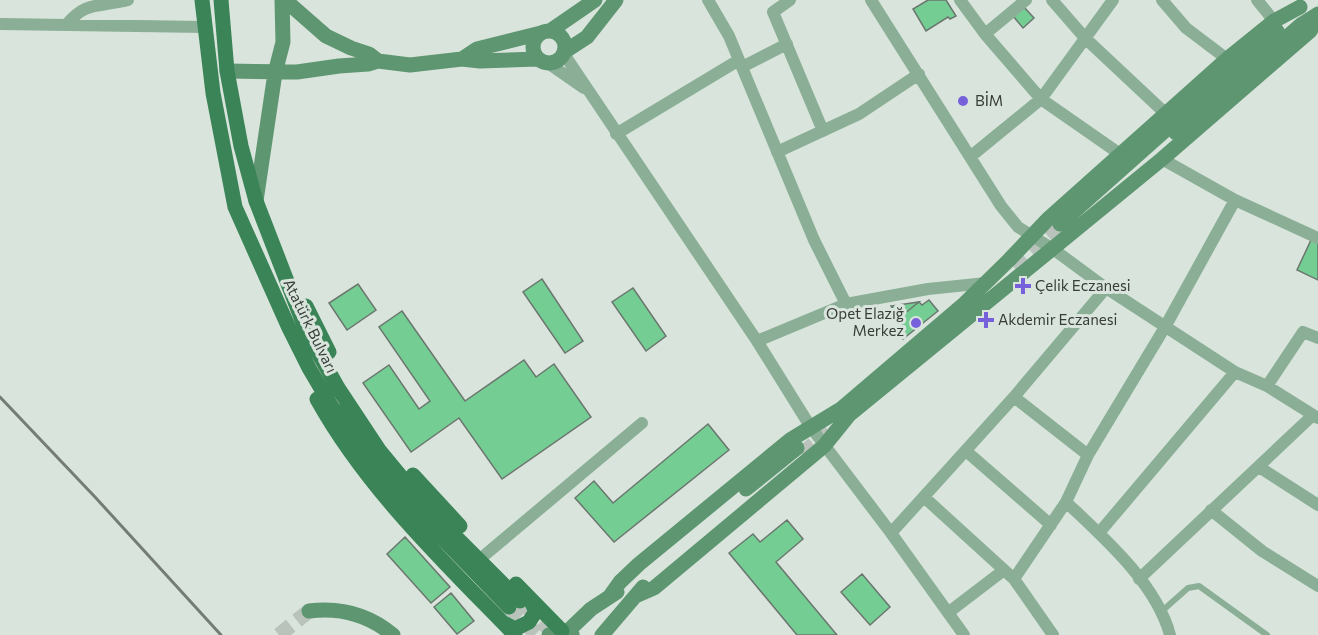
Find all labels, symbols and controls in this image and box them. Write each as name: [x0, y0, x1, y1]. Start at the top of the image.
place label: BİM: [975, 91, 1003, 109]
marker: BİM: [956, 94, 970, 108]
street label: Atatürk Bulvarı: [280, 276, 341, 376]
place label: Çelik Eczanesi: [1035, 276, 1131, 294]
marker: Çelik Eczanesi: [1016, 279, 1030, 293]
place label: Opet Elazığ Merkez: [826, 304, 904, 339]
place label: Akdemir Eczanesi: [998, 310, 1117, 328]
marker: Akdemir Eczanesi: [979, 313, 993, 327]
marker: Opet Elazığ Merkez: [909, 316, 923, 330]

